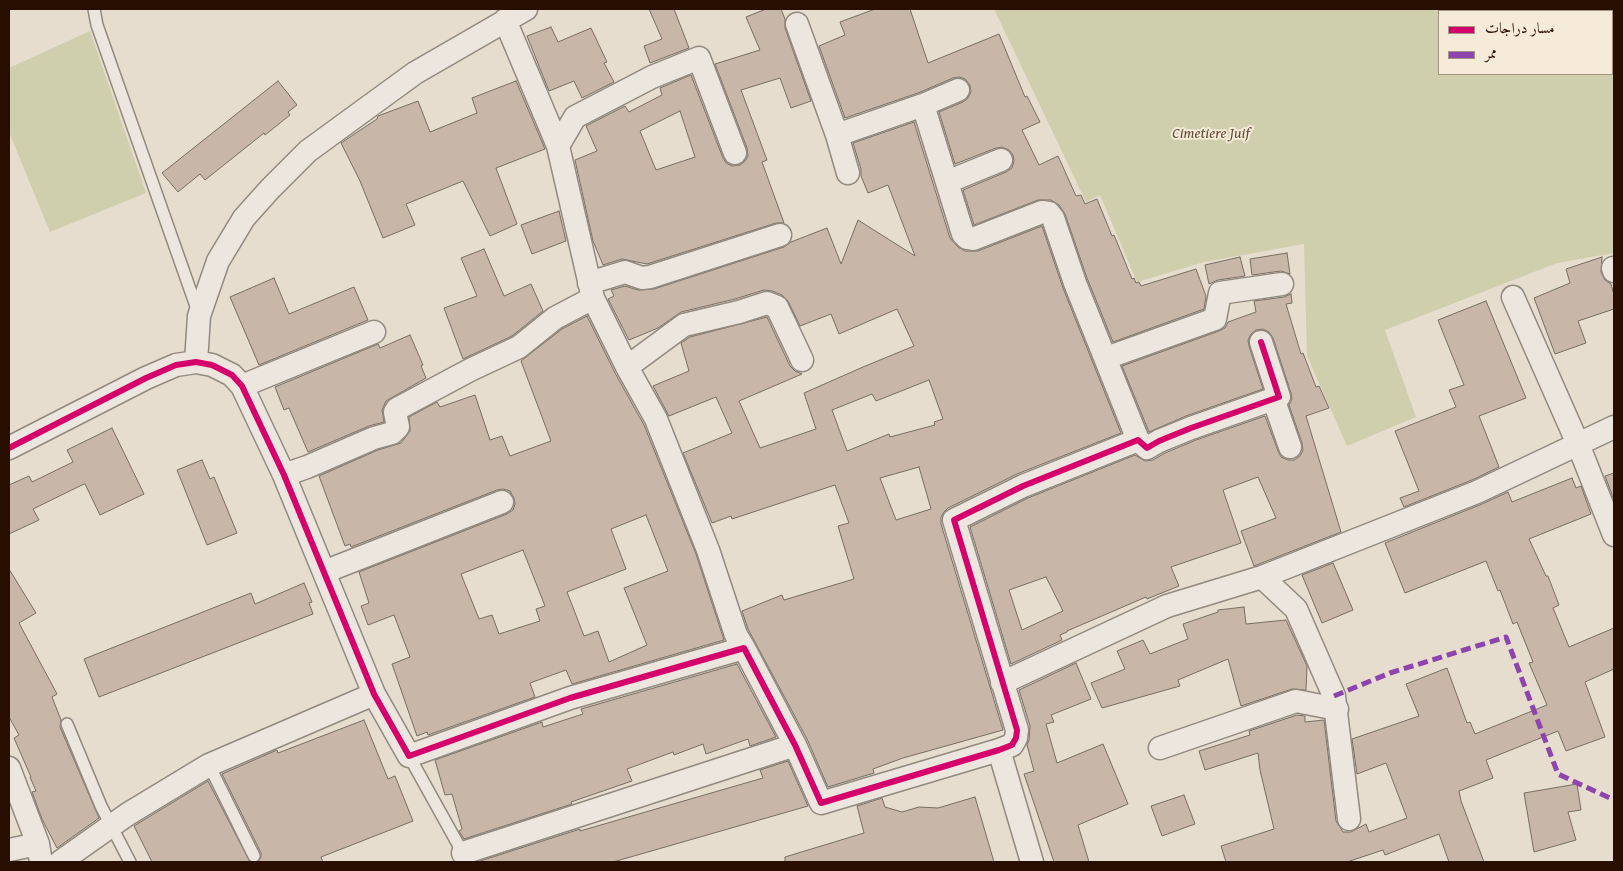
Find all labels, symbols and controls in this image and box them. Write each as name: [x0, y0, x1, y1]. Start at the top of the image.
legend: [1438, 10, 1613, 75]
text: مسار دراجات: [1485, 17, 1554, 38]
text: ممر: [1485, 42, 1497, 63]
park label: Cimetiere Juif: [1172, 125, 1250, 143]

